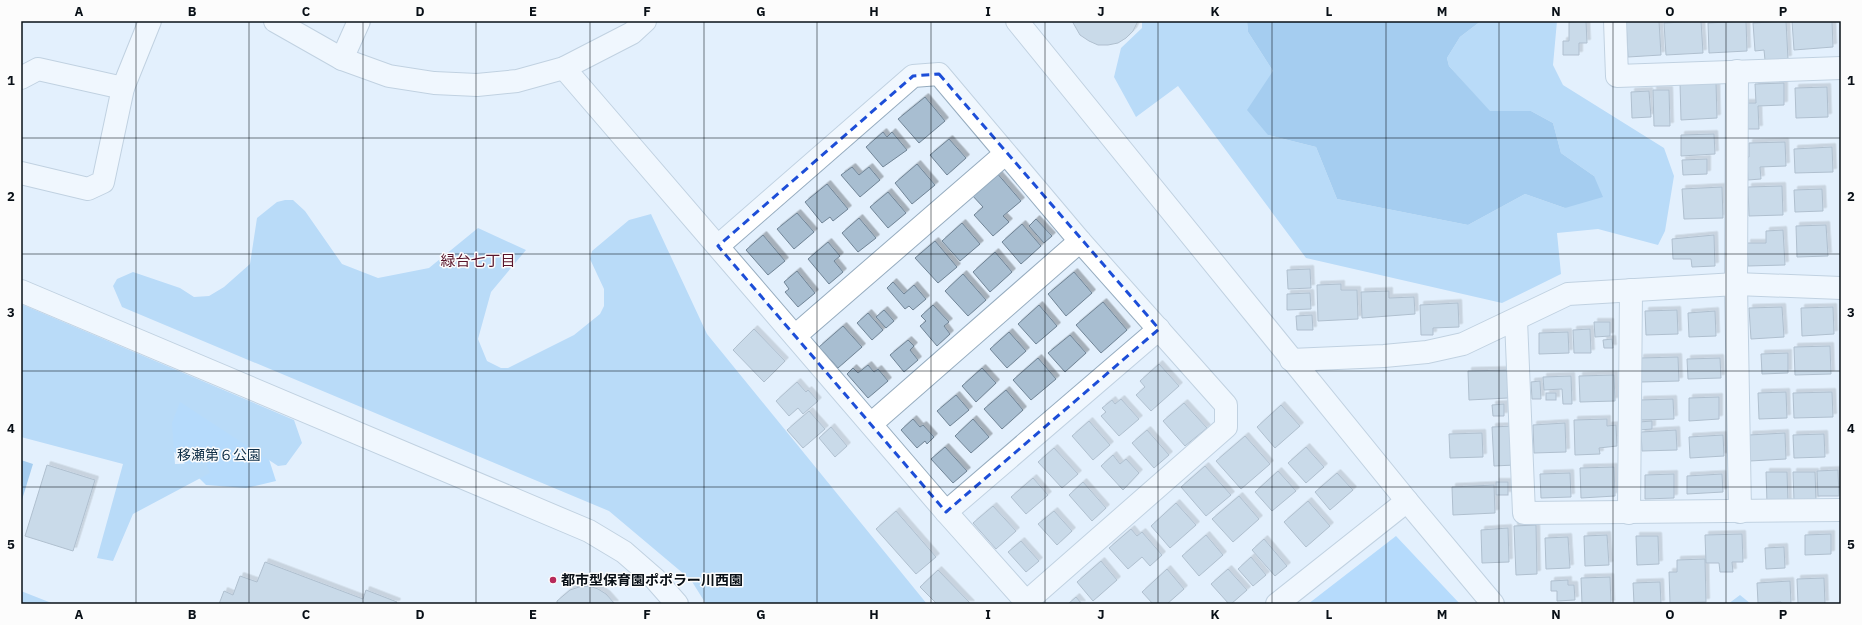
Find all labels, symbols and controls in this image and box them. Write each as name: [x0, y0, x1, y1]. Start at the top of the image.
text: A: [75, 3, 84, 20]
text: B: [188, 3, 197, 20]
text: C: [302, 3, 311, 20]
text: D: [415, 3, 425, 20]
text: E: [529, 3, 537, 20]
text: F: [643, 3, 651, 20]
text: G: [756, 3, 766, 20]
text: H: [869, 3, 879, 20]
text: I: [985, 3, 991, 20]
text: J: [1097, 3, 1105, 20]
text: K: [1210, 3, 1220, 20]
text: L: [1326, 3, 1333, 20]
text: M: [1437, 3, 1447, 20]
text: N: [1551, 3, 1561, 20]
text: O: [1665, 3, 1675, 20]
text: P: [1779, 3, 1788, 20]
text: 1: [7, 72, 15, 89]
text: 1: [1847, 72, 1855, 89]
text: 2: [7, 188, 15, 205]
text: 2: [1847, 188, 1855, 205]
district label: 緑台七丁目: [440, 251, 516, 270]
text: 3: [7, 304, 15, 321]
text: 3: [1847, 304, 1855, 321]
text: 4: [7, 420, 15, 437]
text: 4: [1847, 420, 1855, 437]
park label: 移瀬第６公園: [177, 446, 261, 464]
text: 5: [7, 536, 15, 553]
text: 5: [1847, 536, 1855, 553]
place label: 都市型保育園ポポラー川西園: [561, 571, 743, 589]
marker: 都市型保育園ポポラー川西園: [548, 575, 558, 585]
text: A: [75, 606, 84, 623]
text: B: [188, 606, 197, 623]
text: C: [302, 606, 311, 623]
text: D: [415, 606, 425, 623]
text: E: [529, 606, 537, 623]
text: F: [643, 606, 651, 623]
text: G: [756, 606, 766, 623]
text: H: [869, 606, 879, 623]
text: I: [985, 606, 991, 623]
text: J: [1097, 606, 1105, 623]
text: K: [1210, 606, 1220, 623]
text: L: [1326, 606, 1333, 623]
text: M: [1437, 606, 1447, 623]
text: N: [1551, 606, 1561, 623]
text: O: [1665, 606, 1675, 623]
text: P: [1779, 606, 1788, 623]

